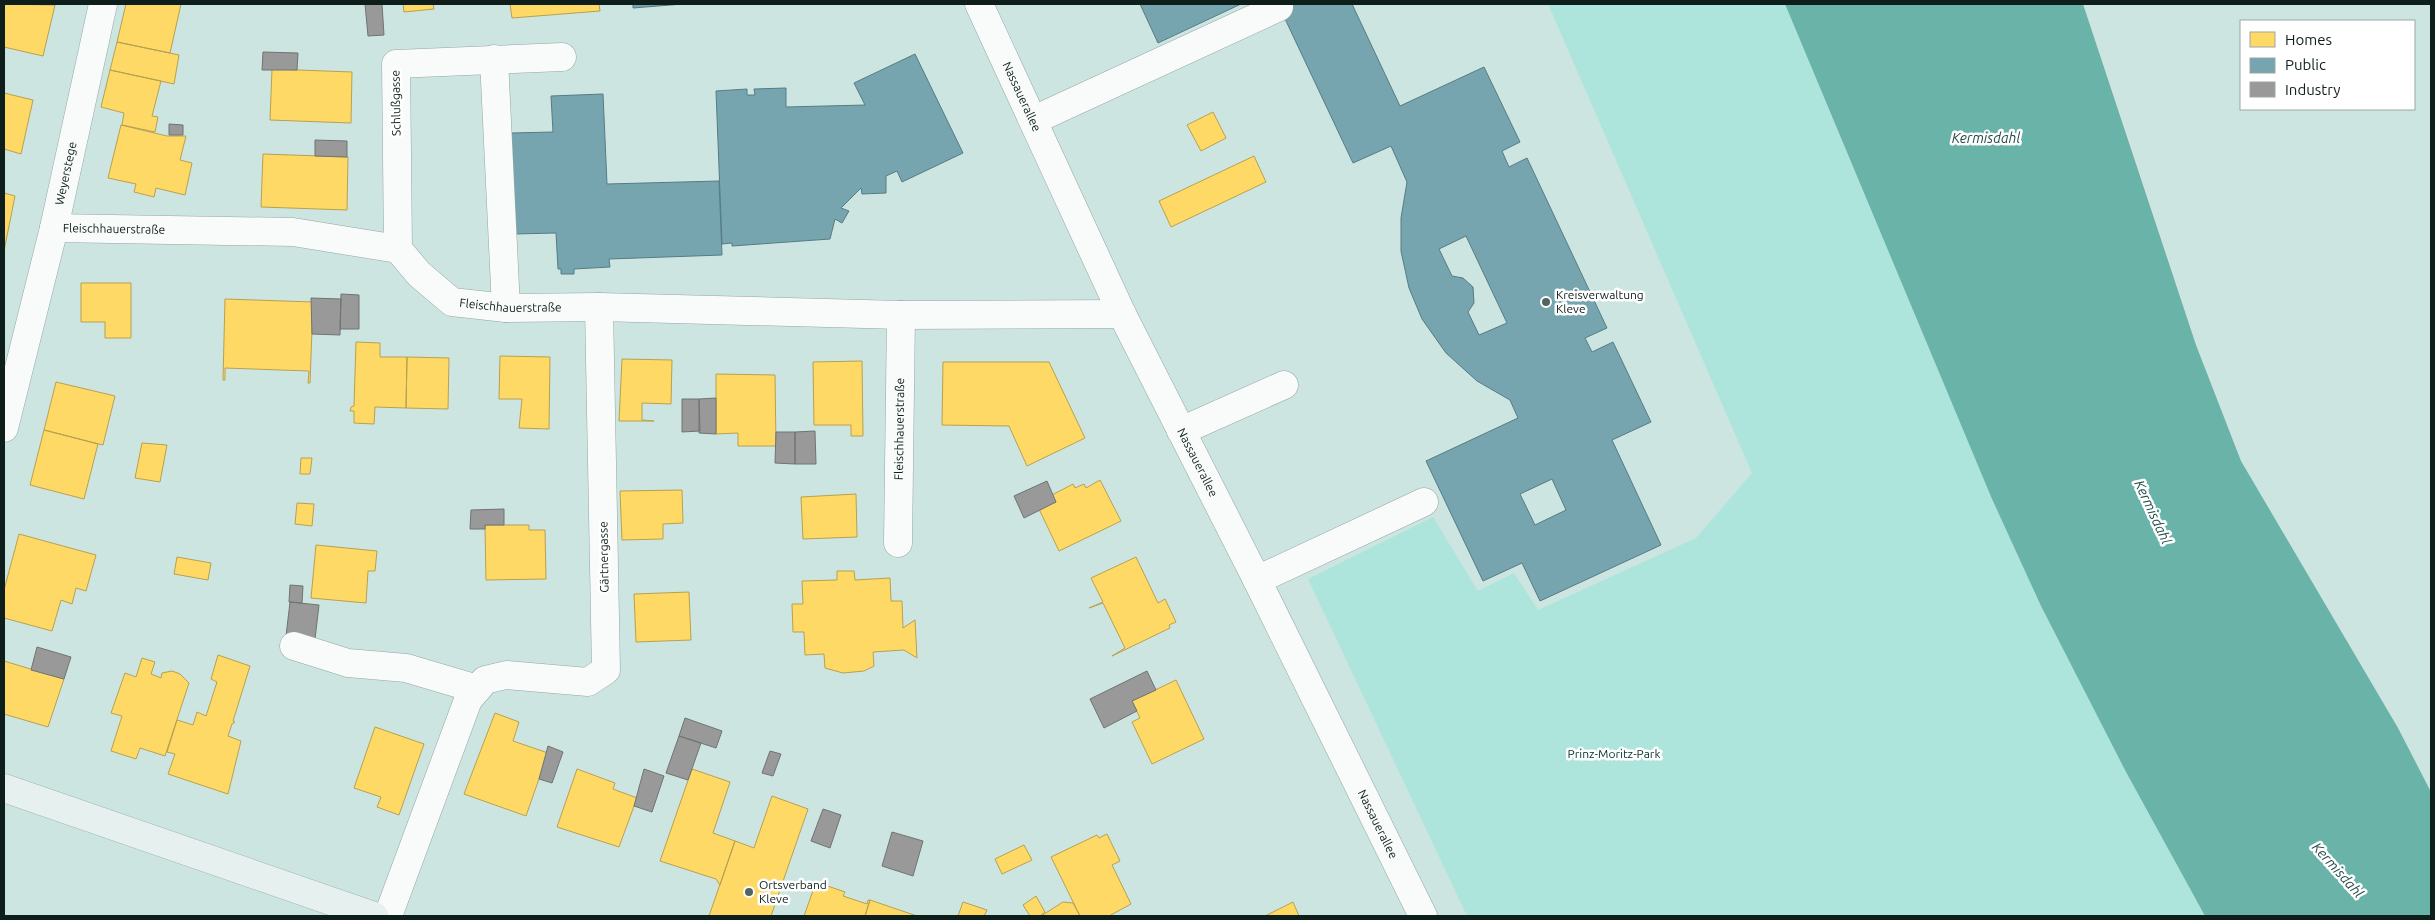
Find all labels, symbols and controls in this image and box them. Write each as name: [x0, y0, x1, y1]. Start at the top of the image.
legend: [2240, 20, 2415, 110]
text: Homes: [2285, 31, 2332, 48]
text: Public: [2285, 56, 2326, 73]
street label: Nassauerallee: [1001, 60, 1044, 133]
street label: Schlußgasse: [388, 70, 403, 136]
text: Industry: [2285, 81, 2340, 98]
water label: Kermisdahl: [1952, 130, 2020, 146]
street label: Weyerstege: [52, 140, 79, 206]
street label: Fleischhauerstraße: [63, 221, 165, 236]
place label: Kreisverwaltung Kleve: [1556, 288, 1644, 315]
street label: Fleischhauerstraße: [459, 296, 562, 314]
marker: Kreisverwaltung Kleve: [1540, 296, 1552, 308]
street label: Fleischhauerstraße: [892, 378, 906, 480]
street label: Nassauerallee: [1175, 426, 1221, 499]
water label: Kermisdahl: [2131, 478, 2175, 547]
street label: Gärtnergasse: [596, 521, 611, 593]
park label: Prinz-Moritz-Park: [1568, 747, 1660, 760]
street label: Nassauerallee: [1356, 787, 1401, 860]
water label: Kermisdahl: [2309, 839, 2367, 901]
place label: Ortsverband Kleve: [759, 878, 827, 905]
marker: Ortsverband Kleve: [743, 886, 755, 898]

